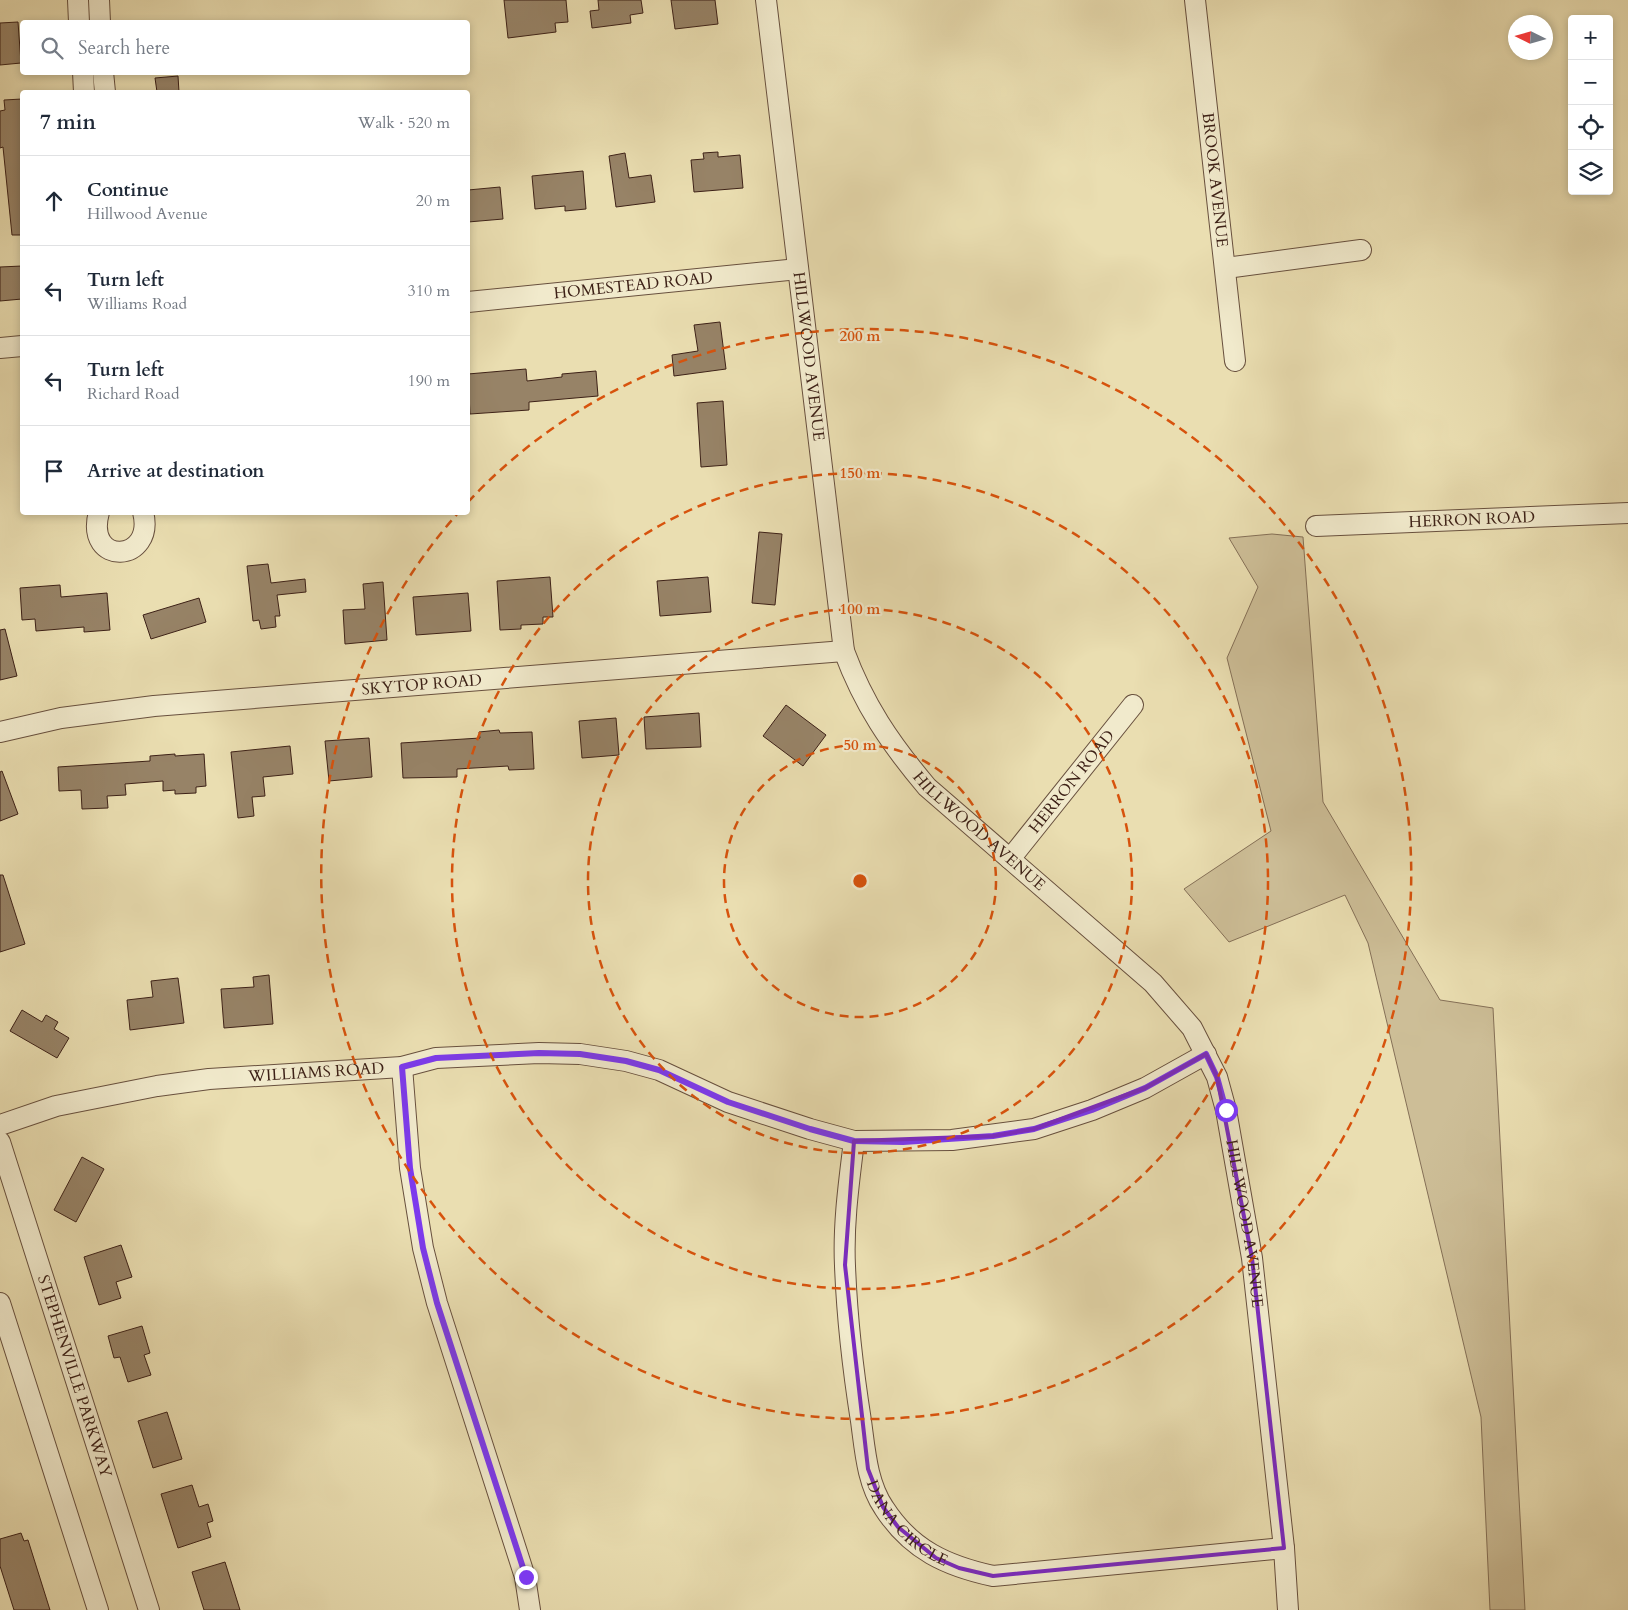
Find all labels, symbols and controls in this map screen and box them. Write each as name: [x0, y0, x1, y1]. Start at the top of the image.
north arrow: [1508, 15, 1553, 60]
map controls: [1568, 15, 1613, 195]
button: +: [1568, 15, 1613, 60]
search box: [20, 20, 470, 75]
icon: search: [38, 34, 66, 62]
text: Search here: [78, 35, 170, 61]
button: −: [1568, 60, 1613, 105]
button: locate: [1568, 105, 1613, 150]
text: 7 min: [40, 108, 96, 137]
street label: BROOK AVENUE: [1197, 111, 1233, 249]
text: Walk · 520 m: [358, 112, 450, 134]
button: layers: [1568, 150, 1613, 195]
text: Continue: [87, 177, 169, 203]
icon: ahead: [40, 187, 68, 215]
text: 20 m: [416, 190, 450, 212]
text: Hillwood Avenue: [87, 203, 208, 225]
text: Turn left: [87, 267, 164, 293]
street label: HOMESTEAD ROAD: [553, 267, 714, 304]
street label: HILLWOOD AVENUE: [788, 271, 830, 443]
icon: left: [40, 277, 68, 305]
text: 310 m: [408, 280, 450, 302]
text: Williams Road: [87, 293, 187, 315]
text: 200 m: [840, 326, 881, 346]
text: Turn left: [87, 357, 164, 383]
icon: left: [40, 367, 68, 395]
text: 190 m: [408, 370, 450, 392]
text: Richard Road: [87, 383, 179, 405]
icon: arrive: [40, 457, 68, 485]
text: Arrive at destination: [87, 458, 264, 484]
text: 150 m: [840, 463, 881, 483]
street label: HERRON ROAD: [1408, 506, 1536, 533]
text: 100 m: [840, 599, 881, 619]
street label: SKYTOP ROAD: [361, 669, 483, 700]
street label: HERRON ROAD: [1024, 725, 1120, 838]
text: 50 m: [843, 735, 877, 755]
street label: HILLWOOD AVENUE: [908, 767, 1050, 896]
centre of rings: [851, 872, 869, 890]
street label: WILLIAMS ROAD: [247, 1057, 385, 1088]
route start: [1215, 1099, 1238, 1122]
street label: HILLWOOD AVENUE: [1220, 1138, 1268, 1309]
street label: STEPHENVILLE PARKWAY: [32, 1272, 117, 1481]
street label: DANA CIRCLE: [861, 1477, 952, 1572]
route end: [515, 1566, 538, 1589]

